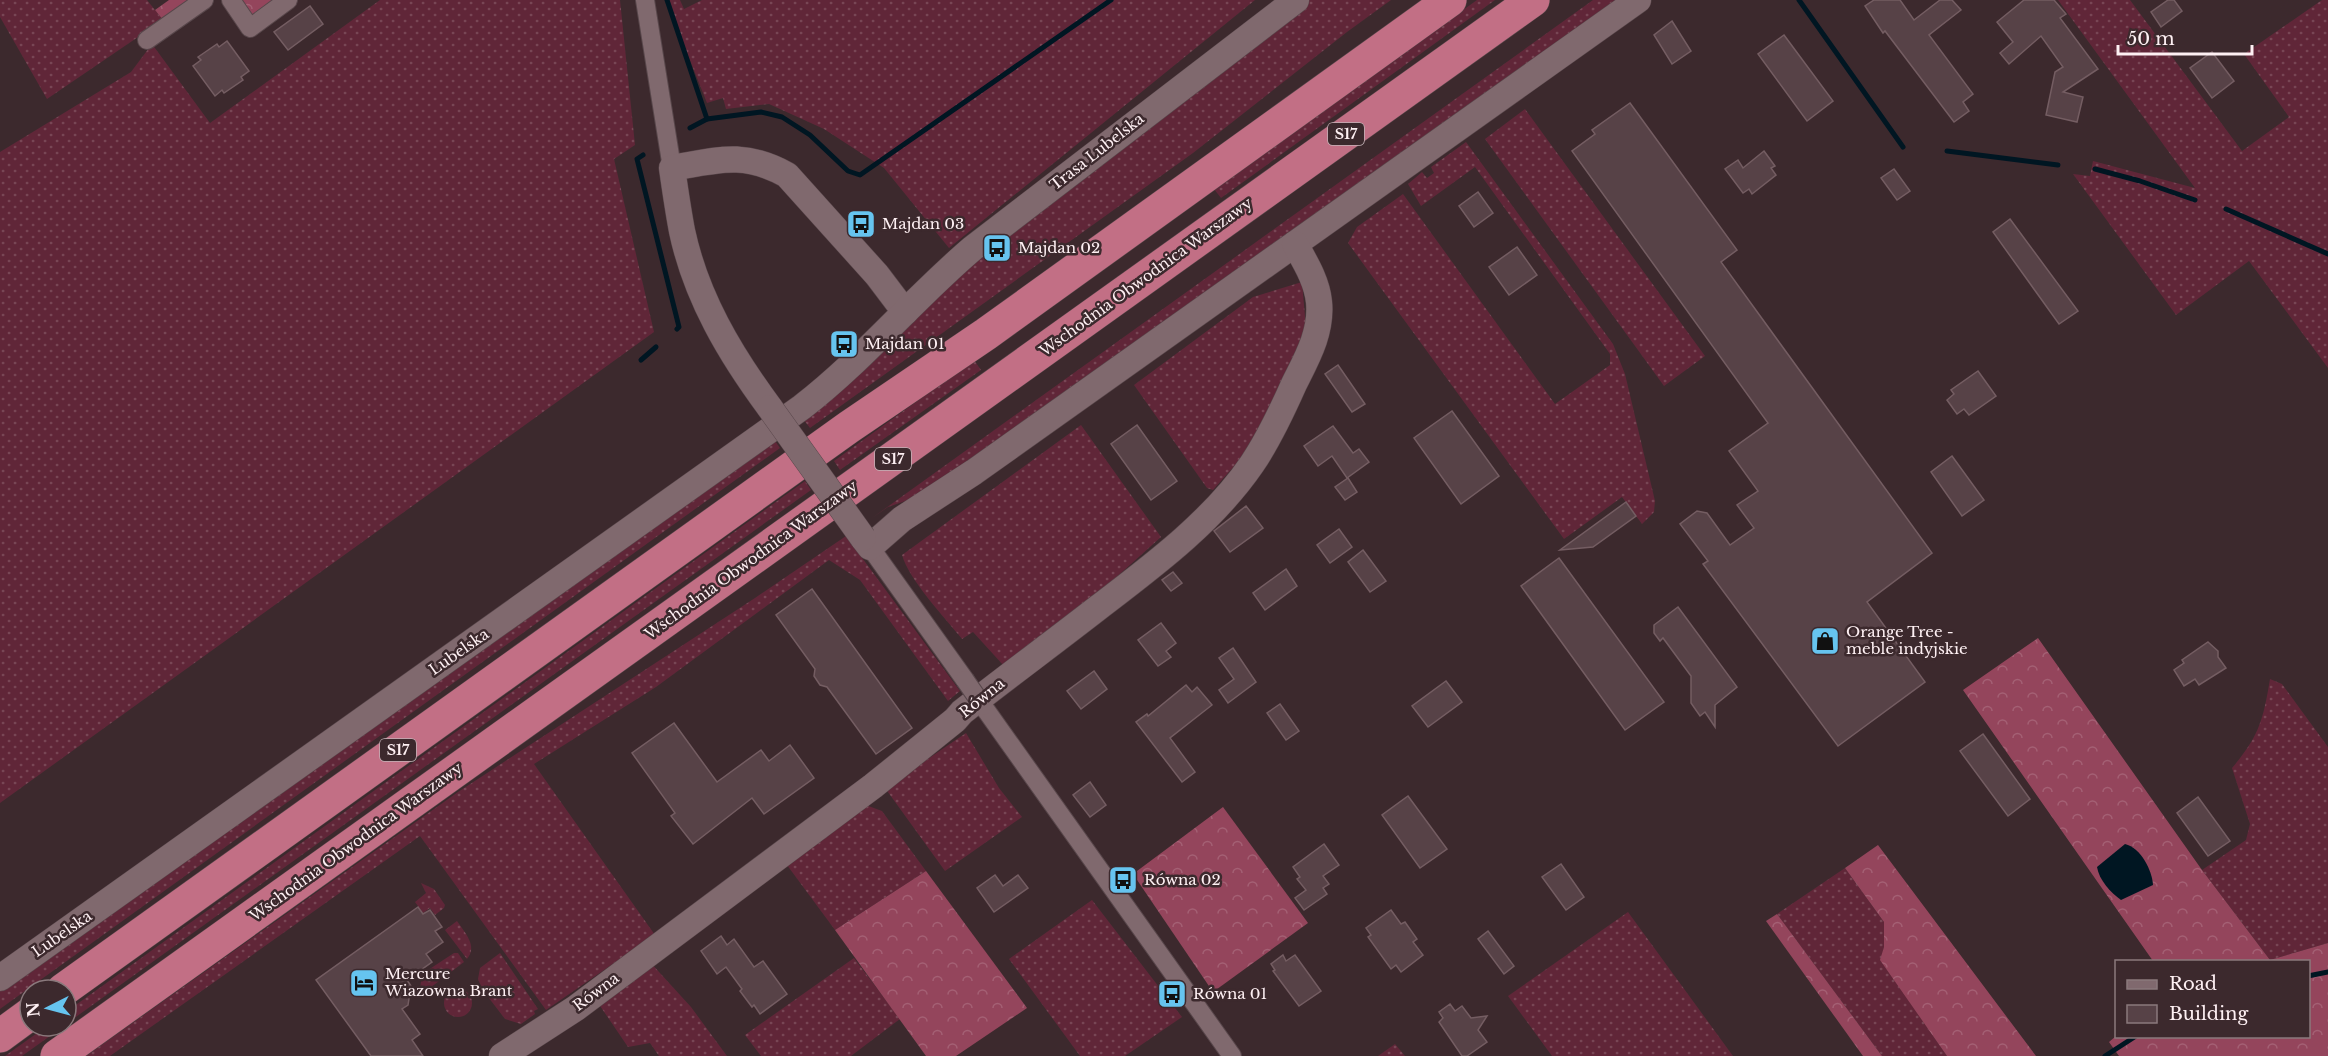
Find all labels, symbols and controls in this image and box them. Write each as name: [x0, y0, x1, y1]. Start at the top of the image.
scale bar: [2118, 18, 2252, 56]
text: 50 m: [2127, 28, 2175, 50]
street label: Trasa Lubelska: [1046, 109, 1148, 194]
road number: S17: [1328, 123, 1364, 145]
street label: Wschodnia Obwodnica Warszawy: [1035, 193, 1256, 361]
bus stop icon: Majdan 03: [845, 208, 877, 240]
place label: Majdan 03: [882, 214, 964, 233]
bus stop icon: Majdan 02: [981, 232, 1013, 264]
place label: Majdan 02: [1018, 238, 1100, 257]
bus stop icon: Majdan 01: [828, 328, 860, 360]
place label: Majdan 01: [865, 334, 945, 353]
road number: S17: [875, 448, 911, 470]
street label: Wschodnia Obwodnica Warszawy: [640, 476, 861, 644]
place label: Orange Tree - meble indyjskie: [1846, 622, 1968, 658]
street label: Lubelska: [425, 624, 493, 679]
shop icon: Orange Tree - meble indyjskie: [1809, 625, 1841, 657]
street label: Równa: [955, 673, 1009, 722]
road number: S17: [380, 739, 416, 761]
street label: Wschodnia Obwodnica Warszawy: [245, 758, 466, 926]
bus stop icon: Równa 02: [1107, 864, 1139, 896]
place label: Równa 02: [1144, 870, 1221, 889]
street label: Lubelska: [28, 906, 96, 961]
legend: [2115, 960, 2310, 1038]
place label: Mercure Wiazowna Brant: [384, 964, 513, 1000]
hotel icon: Mercure Wiazowna Brant: [348, 967, 380, 999]
street label: Równa: [569, 968, 623, 1015]
text: Road: [2169, 973, 2217, 995]
north arrow: [18, 978, 78, 1038]
bus stop icon: Równa 01: [1156, 978, 1188, 1010]
place label: Równa 01: [1193, 984, 1267, 1003]
text: N: [22, 1001, 44, 1018]
text: Building: [2169, 1003, 2248, 1025]

